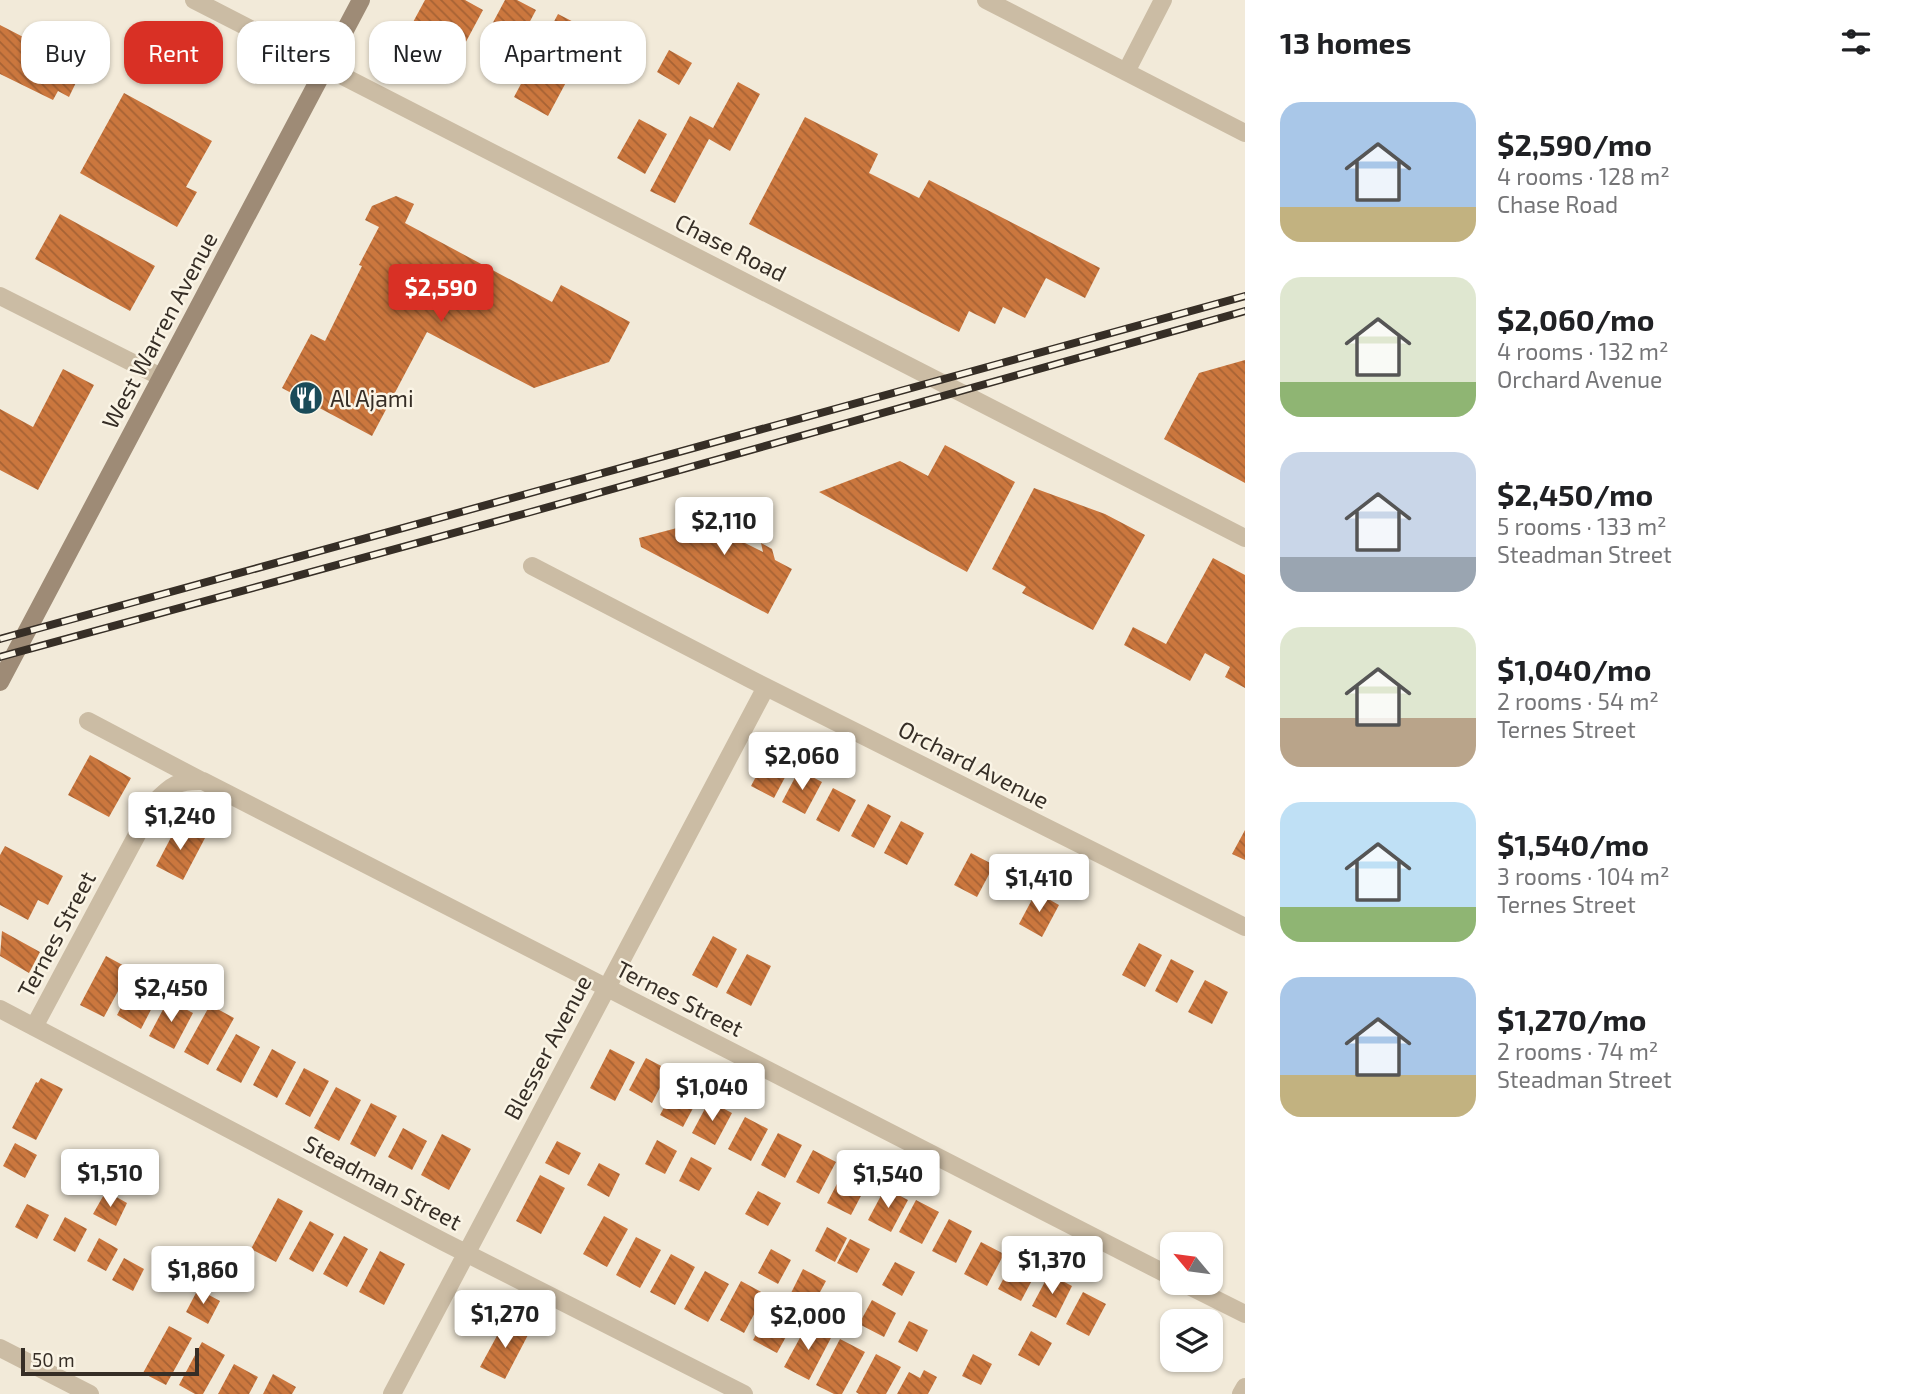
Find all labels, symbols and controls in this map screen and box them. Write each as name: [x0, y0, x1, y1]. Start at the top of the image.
chip: Buy: [21, 21, 110, 84]
chip: Rent: [124, 21, 223, 84]
chip: Filters: [237, 21, 355, 84]
chip: New: [369, 21, 466, 84]
chip: Apartment: [480, 21, 646, 84]
icon: filters: [1837, 23, 1875, 61]
text: 13 homes: [1280, 24, 1411, 60]
text: $2,590/mo: [1497, 126, 1652, 162]
icon: home: [1336, 130, 1420, 214]
text: 4 rooms · 128 m²: [1497, 162, 1670, 190]
text: Chase Road: [1497, 190, 1618, 218]
street label: Chase Road: [671, 207, 791, 287]
street label: West Warren Avenue: [95, 227, 223, 433]
pin: $2,590: [384, 264, 498, 324]
text: $2,590: [404, 273, 478, 301]
text: $2,060/mo: [1497, 301, 1654, 337]
icon: home: [1336, 305, 1420, 389]
text: 4 rooms · 132 m²: [1497, 337, 1669, 365]
text: Orchard Avenue: [1497, 365, 1662, 393]
restaurant icon: Al Ajami: [287, 379, 325, 417]
place label: Al Ajami: [330, 384, 414, 412]
text: $2,450/mo: [1497, 476, 1653, 512]
icon: home: [1336, 480, 1420, 564]
pin: $2,110: [667, 498, 781, 557]
text: $2,110: [691, 506, 757, 534]
text: 5 rooms · 133 m²: [1497, 512, 1667, 540]
text: Steadman Street: [1497, 540, 1672, 568]
text: $1,040/mo: [1497, 651, 1651, 687]
icon: home: [1336, 655, 1420, 739]
text: 2 rooms · 54 m²: [1497, 687, 1659, 715]
street label: Orchard Avenue: [894, 714, 1054, 814]
text: Ternes Street: [1497, 715, 1636, 743]
pin: $2,060: [745, 732, 859, 792]
text: $2,060: [765, 741, 839, 769]
pin: $1,240: [123, 792, 237, 852]
text: $1,240: [144, 801, 216, 829]
text: $1,540/mo: [1497, 826, 1649, 862]
icon: home: [1336, 830, 1420, 914]
pin: $1,410: [982, 855, 1096, 914]
text: 3 rooms · 104 m²: [1497, 862, 1669, 890]
text: $1,410: [1005, 863, 1073, 891]
street label: Ternes Street: [11, 866, 101, 1002]
text: Ternes Street: [1497, 890, 1636, 918]
street label: Ternes Street: [612, 954, 748, 1042]
pin: $2,450: [114, 964, 228, 1024]
street label: Blesser Avenue: [497, 970, 597, 1124]
text: $2,450: [134, 973, 208, 1001]
text: $1,270/mo: [1497, 1001, 1647, 1037]
icon: home: [1336, 1005, 1420, 1089]
text: 2 rooms · 74 m²: [1497, 1037, 1658, 1065]
pin: $1,040: [655, 1064, 769, 1123]
text: Steadman Street: [1497, 1065, 1672, 1093]
text: $1,040: [676, 1072, 748, 1100]
street label: Steadman Street: [299, 1129, 467, 1236]
pin: $1,510: [53, 1150, 167, 1209]
pin: $1,540: [831, 1150, 945, 1210]
text: $1,510: [77, 1158, 143, 1186]
text: $1,540: [853, 1159, 923, 1187]
north arrow: [1160, 1232, 1223, 1295]
map controls: [1160, 1232, 1223, 1372]
pin: $1,370: [995, 1236, 1109, 1296]
text: $1,370: [1018, 1245, 1086, 1273]
pin: $1,860: [146, 1246, 260, 1306]
text: $1,860: [167, 1255, 239, 1283]
pin: $1,270: [448, 1290, 562, 1350]
pin: $2,000: [751, 1292, 865, 1352]
text: $1,270: [471, 1299, 539, 1327]
text: $2,000: [770, 1301, 846, 1329]
button: layers: [1160, 1309, 1223, 1372]
scale bar: [21, 1345, 200, 1377]
text: 50 m: [32, 1348, 75, 1371]

